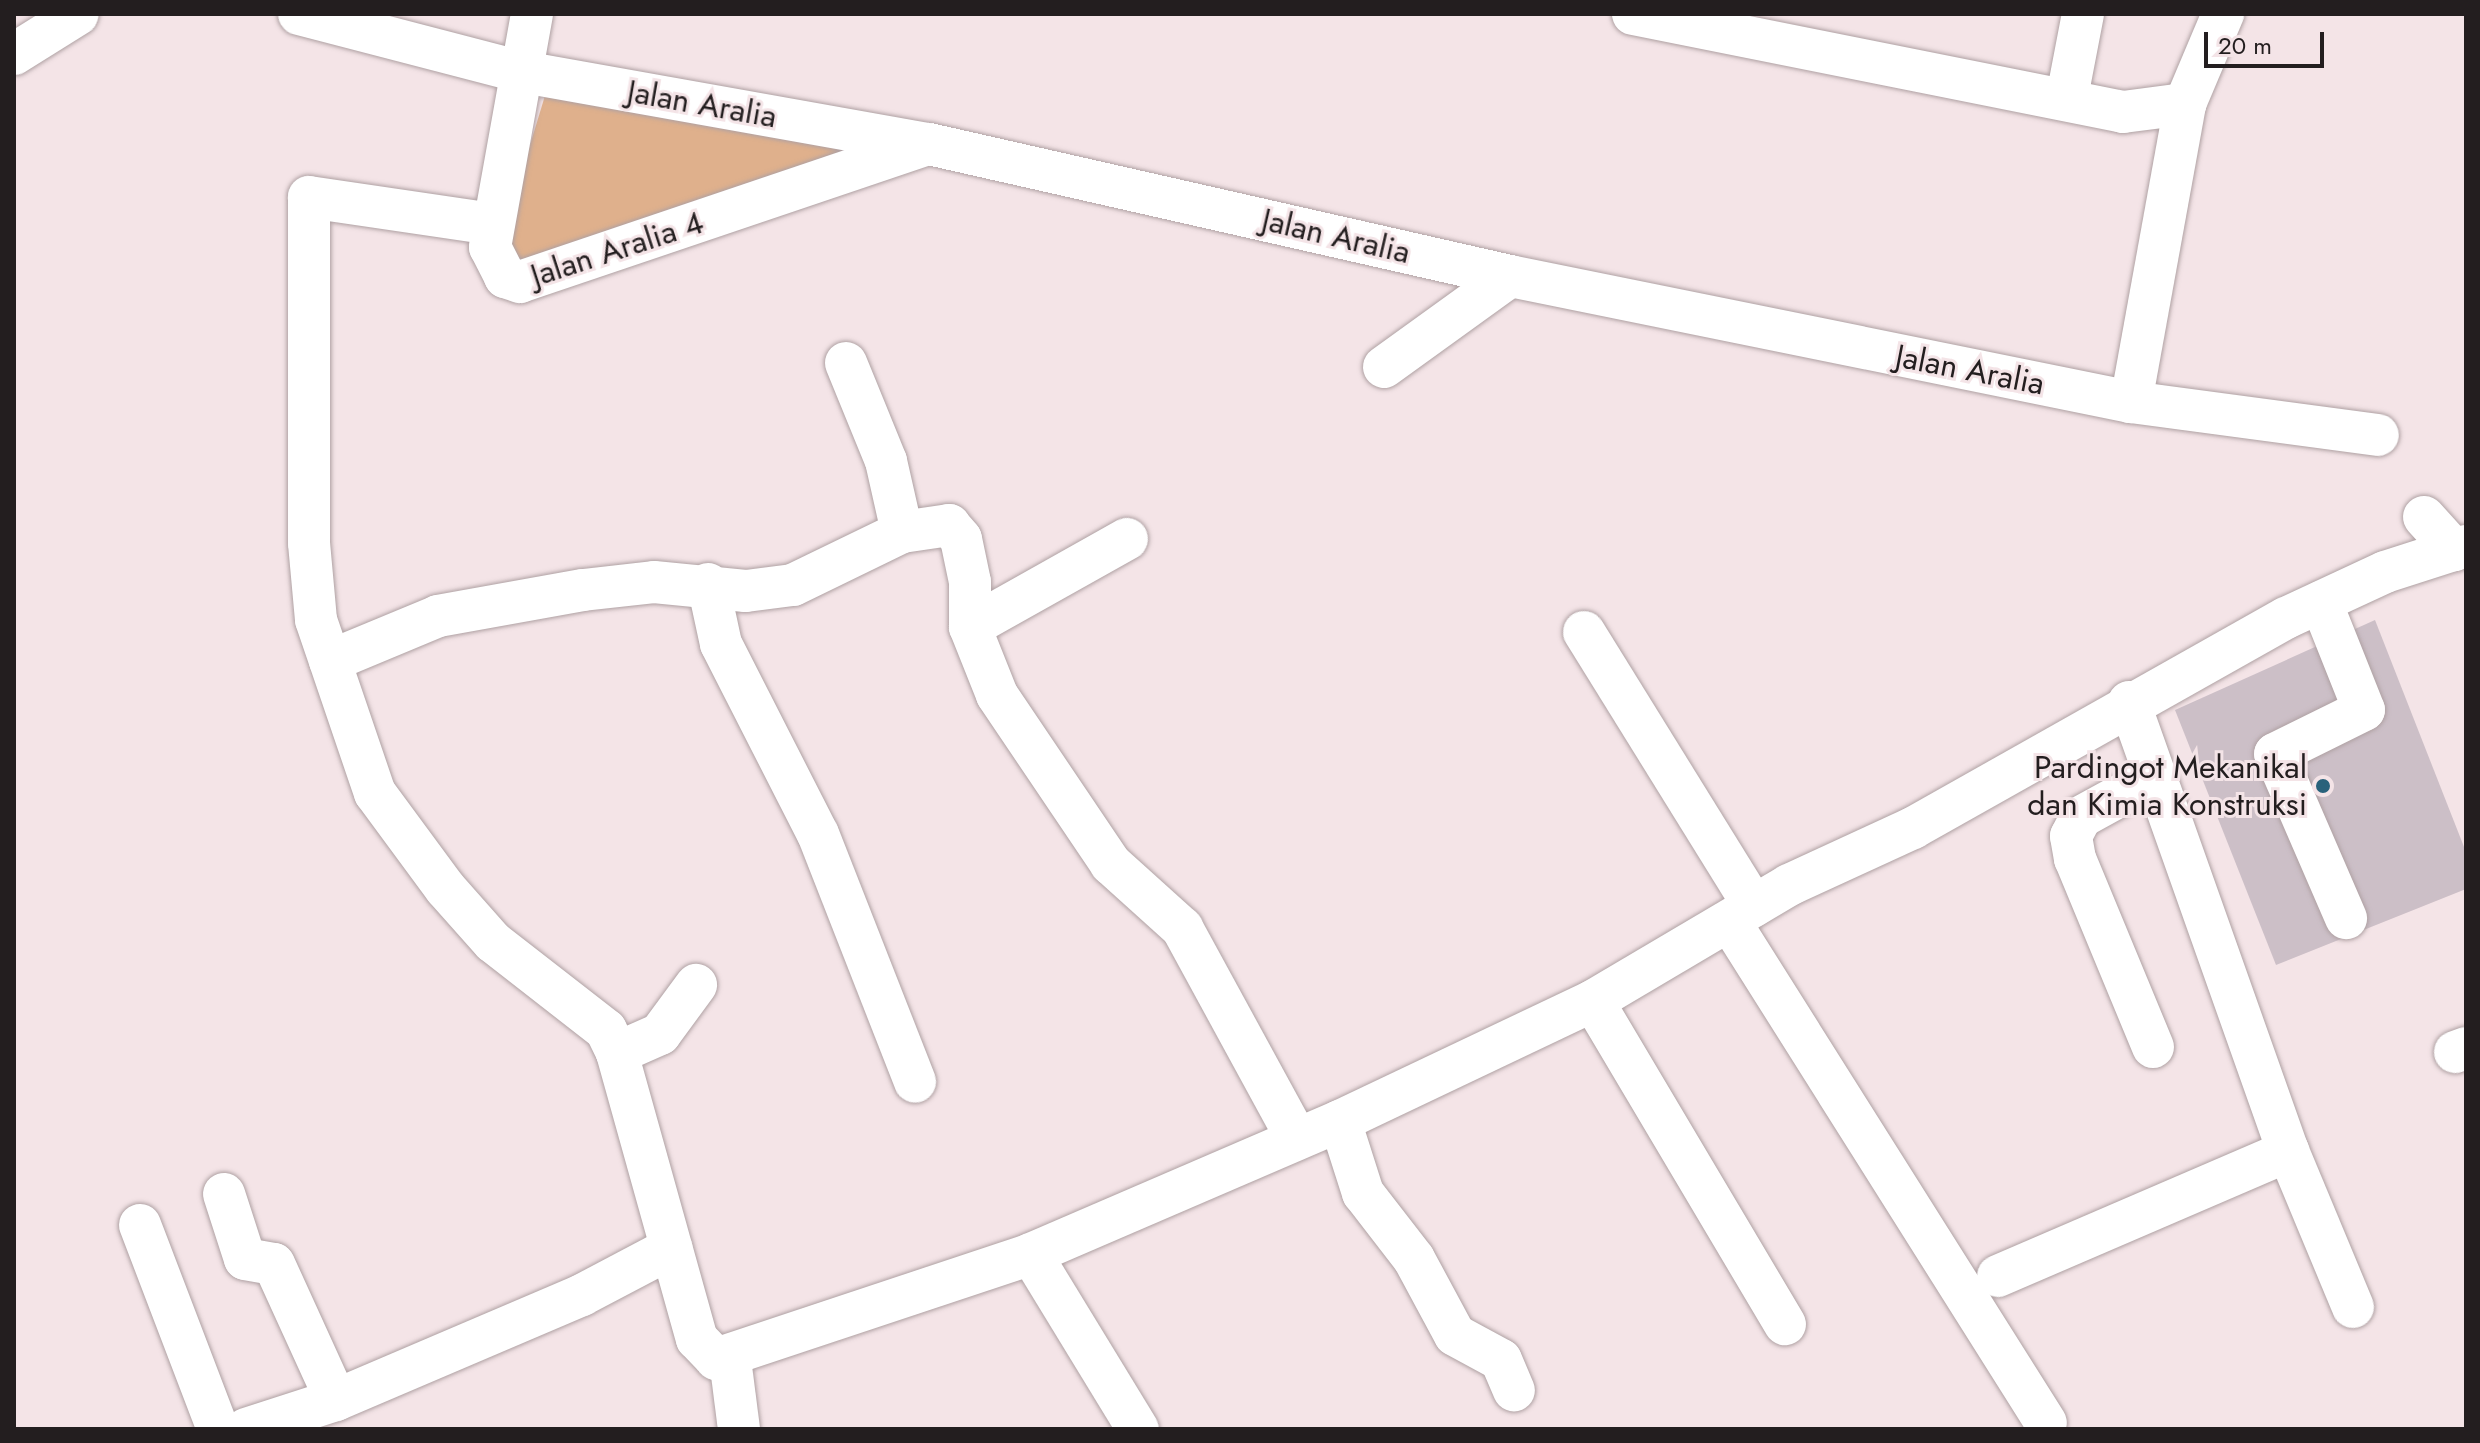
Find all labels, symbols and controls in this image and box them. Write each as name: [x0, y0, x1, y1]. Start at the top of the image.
scale bar: [2208, 16, 2328, 66]
text: 20 m: [2218, 28, 2272, 63]
street label: Jalan Aralia: [624, 72, 780, 136]
street label: Jalan Aralia: [1258, 200, 1414, 272]
street label: Jalan Aralia 4: [526, 203, 708, 295]
street label: Jalan Aralia: [1892, 337, 2048, 403]
place label: Pardingot Mekanikal dan Kimia Konstruksi: [2027, 749, 2307, 824]
marker: Pardingot Mekanikal dan Kimia Konstruksi: [2314, 777, 2332, 795]

